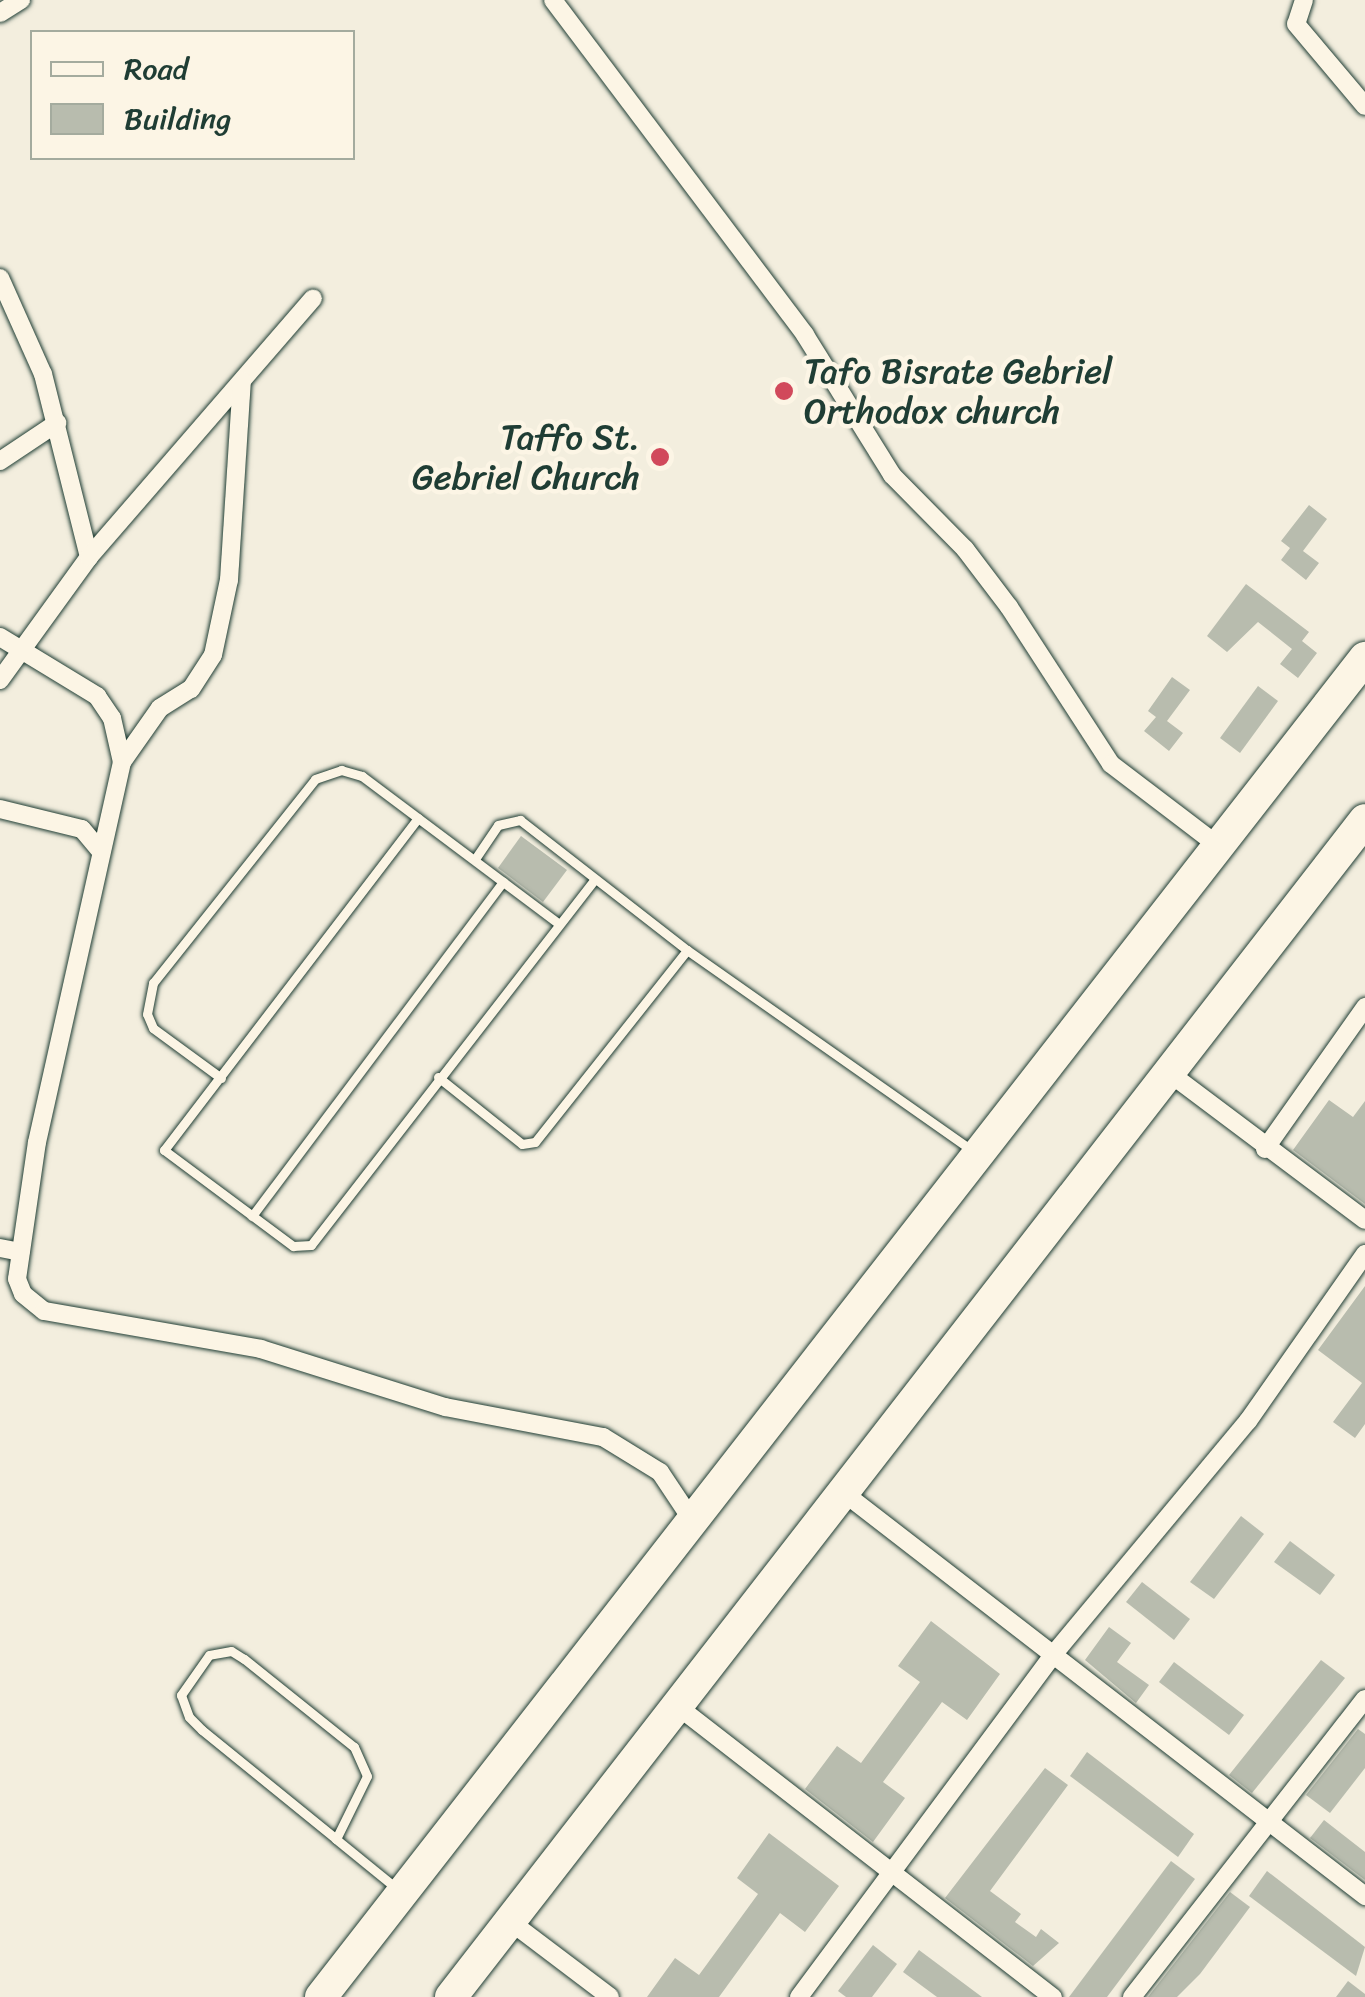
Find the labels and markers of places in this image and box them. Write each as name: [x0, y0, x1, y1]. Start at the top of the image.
place label: Tafo Bisrate Gebriel Orthodox church: [804, 350, 1110, 432]
marker: Tafo Bisrate Gebriel Orthodox church: [773, 380, 795, 402]
place label: Taffo St. Gebriel Church: [412, 416, 640, 498]
marker: Taffo St. Gebriel Church: [649, 446, 671, 468]

